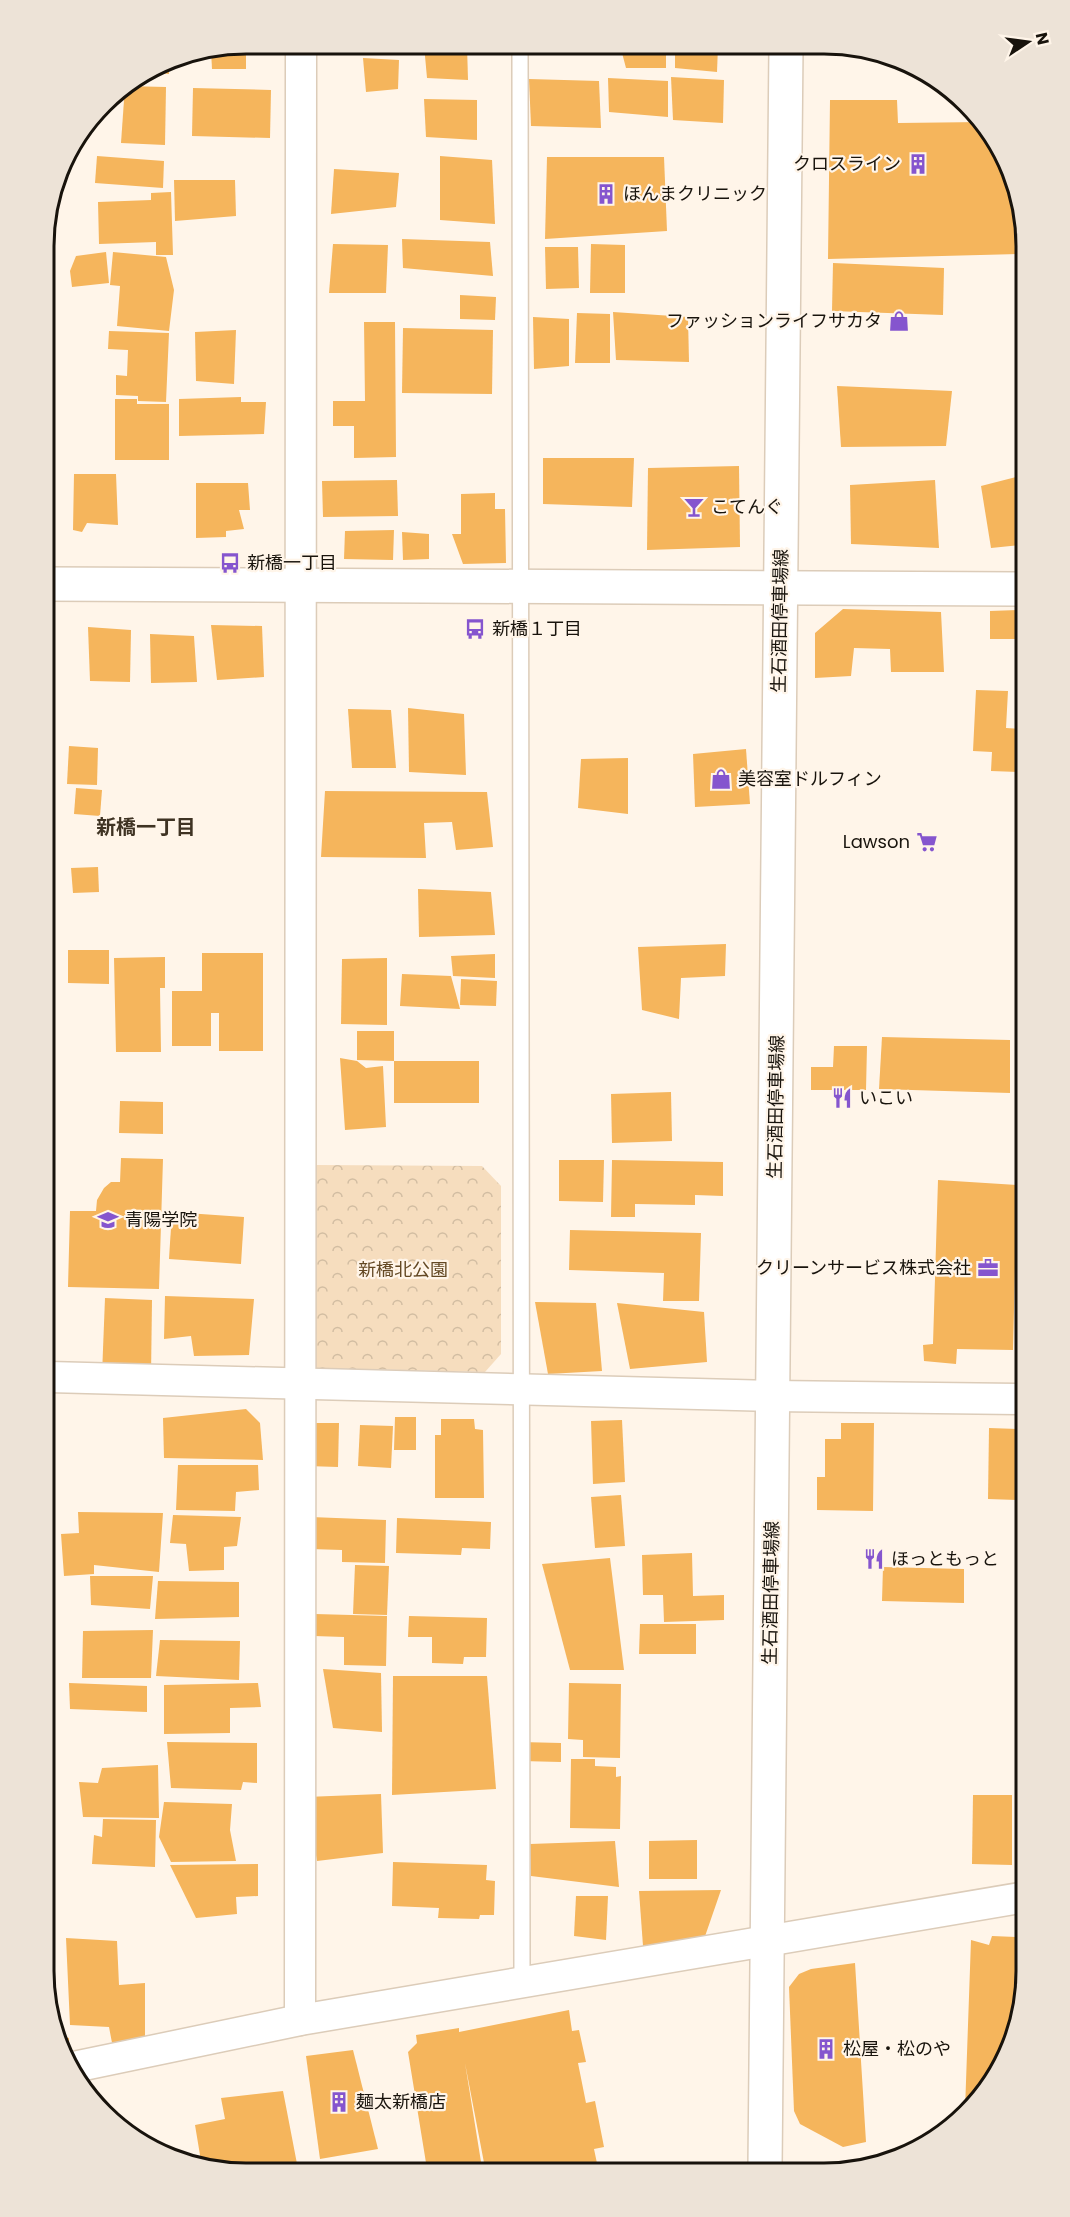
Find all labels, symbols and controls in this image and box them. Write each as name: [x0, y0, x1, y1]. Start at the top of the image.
north arrow: [998, 12, 1058, 72]
text: N: [1030, 30, 1055, 47]
place label: クロスライン: [793, 151, 901, 176]
building icon: クロスライン: [906, 152, 930, 176]
place label: ほんまクリニック: [623, 181, 767, 206]
building icon: ほんまクリニック: [594, 182, 618, 206]
place label: ファッションライフサカタ: [666, 308, 882, 333]
shop icon: ファッションライフサカタ: [887, 309, 911, 333]
place label: こてんぐ: [711, 494, 783, 519]
bar icon: こてんぐ: [682, 495, 706, 519]
street label: 生石酒田停車場線: [766, 549, 793, 693]
place label: 新橋一丁目: [247, 550, 337, 575]
bus stop icon: 新橋一丁目: [218, 551, 242, 575]
place label: 新橋１丁目: [492, 616, 582, 641]
bus stop icon: 新橋１丁目: [463, 617, 487, 641]
place label: 美容室ドルフィン: [738, 766, 882, 791]
shop icon: 美容室ドルフィン: [709, 767, 733, 791]
district label: 新橋一丁目: [96, 813, 196, 841]
place label: Lawson: [843, 829, 910, 854]
supermarket icon: Lawson: [915, 830, 939, 854]
street label: 生石酒田停車場線: [762, 1035, 789, 1179]
place label: いこい: [859, 1085, 913, 1110]
restaurant icon: いこい: [830, 1086, 854, 1110]
place label: 青陽学院: [125, 1207, 197, 1232]
school or university icon: 青陽学院: [96, 1208, 120, 1232]
place label: クリーンサービス株式会社: [756, 1255, 971, 1280]
office icon: クリーンサービス株式会社: [976, 1256, 1000, 1280]
park label: 新橋北公園: [358, 1257, 448, 1282]
street label: 生石酒田停車場線: [757, 1521, 784, 1665]
place label: ほっともっと: [891, 1546, 999, 1571]
restaurant icon: ほっともっと: [862, 1547, 886, 1571]
place label: 松屋・松のや: [843, 2036, 951, 2061]
building icon: 松屋・松のや: [814, 2037, 838, 2061]
place label: 麺太新橋店: [356, 2089, 446, 2114]
building icon: 麺太新橋店: [327, 2090, 351, 2114]

